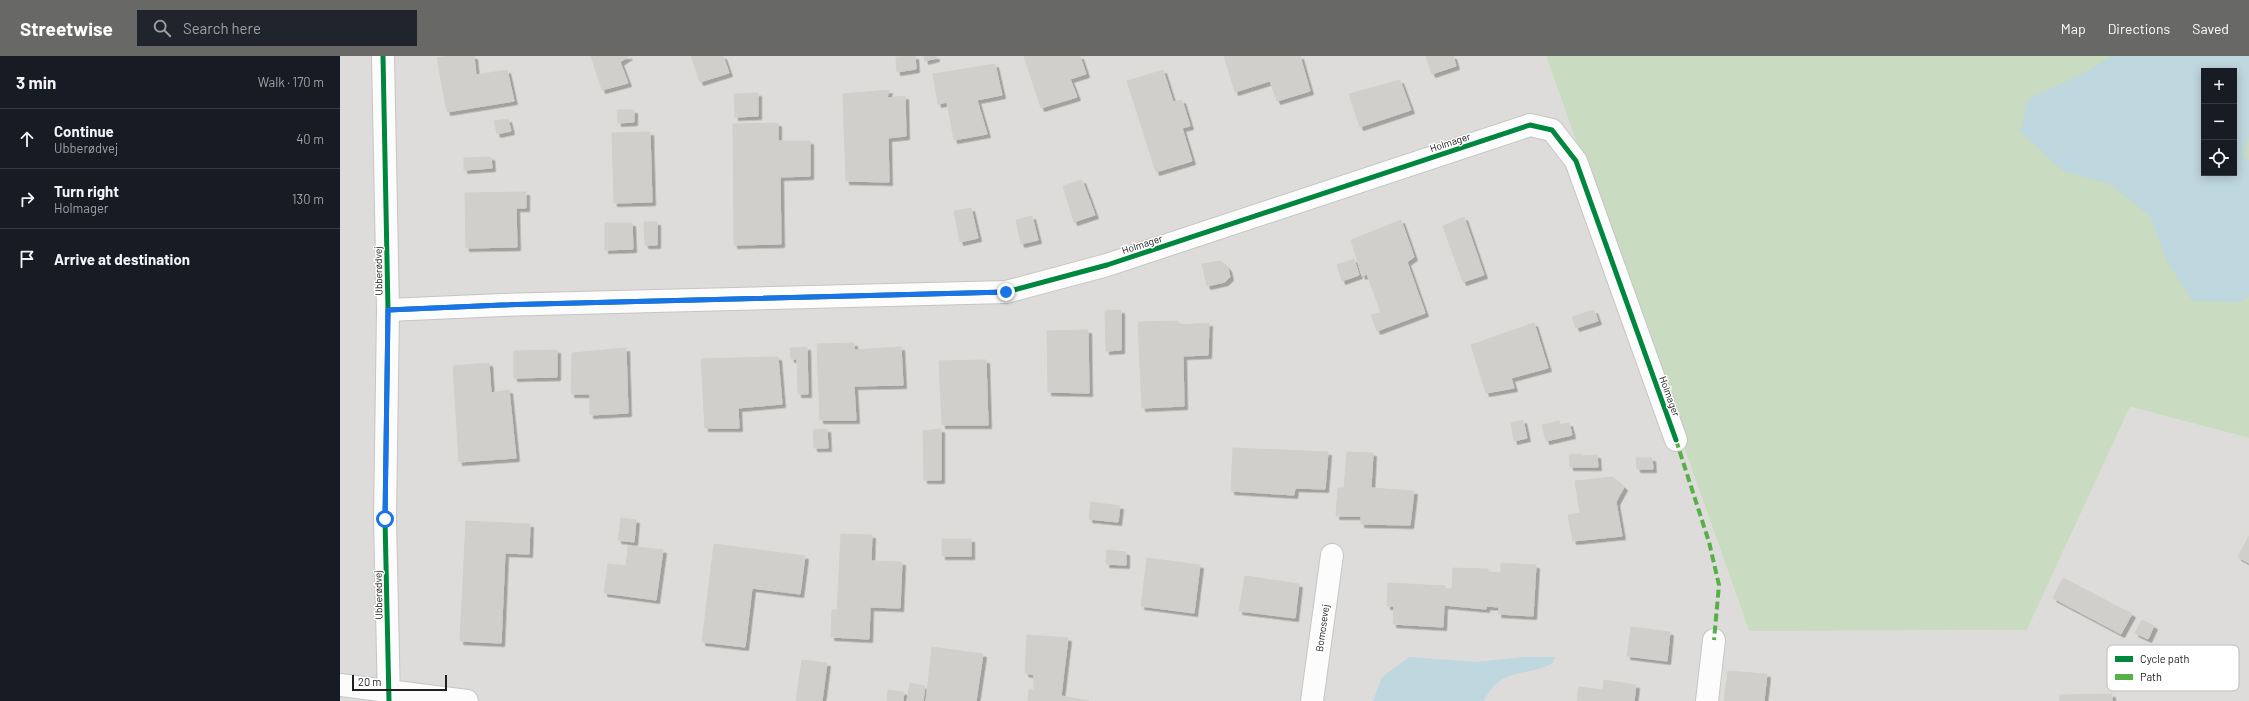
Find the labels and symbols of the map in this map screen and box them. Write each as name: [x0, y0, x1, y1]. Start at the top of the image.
street label: Holmager: [1428, 130, 1472, 154]
street label: Holmager: [1120, 232, 1164, 256]
street label: Ubberødvej: [372, 246, 384, 296]
route end: [997, 283, 1015, 301]
street label: Holmager: [1657, 374, 1683, 418]
route start: [376, 510, 394, 528]
street label: Ubberødvej: [372, 570, 384, 620]
street label: Bomosevej: [1313, 604, 1331, 652]
legend: [2107, 645, 2239, 691]
text: Cycle path: [2140, 652, 2190, 665]
text: Path: [2140, 670, 2162, 683]
scale bar: [352, 673, 447, 692]

